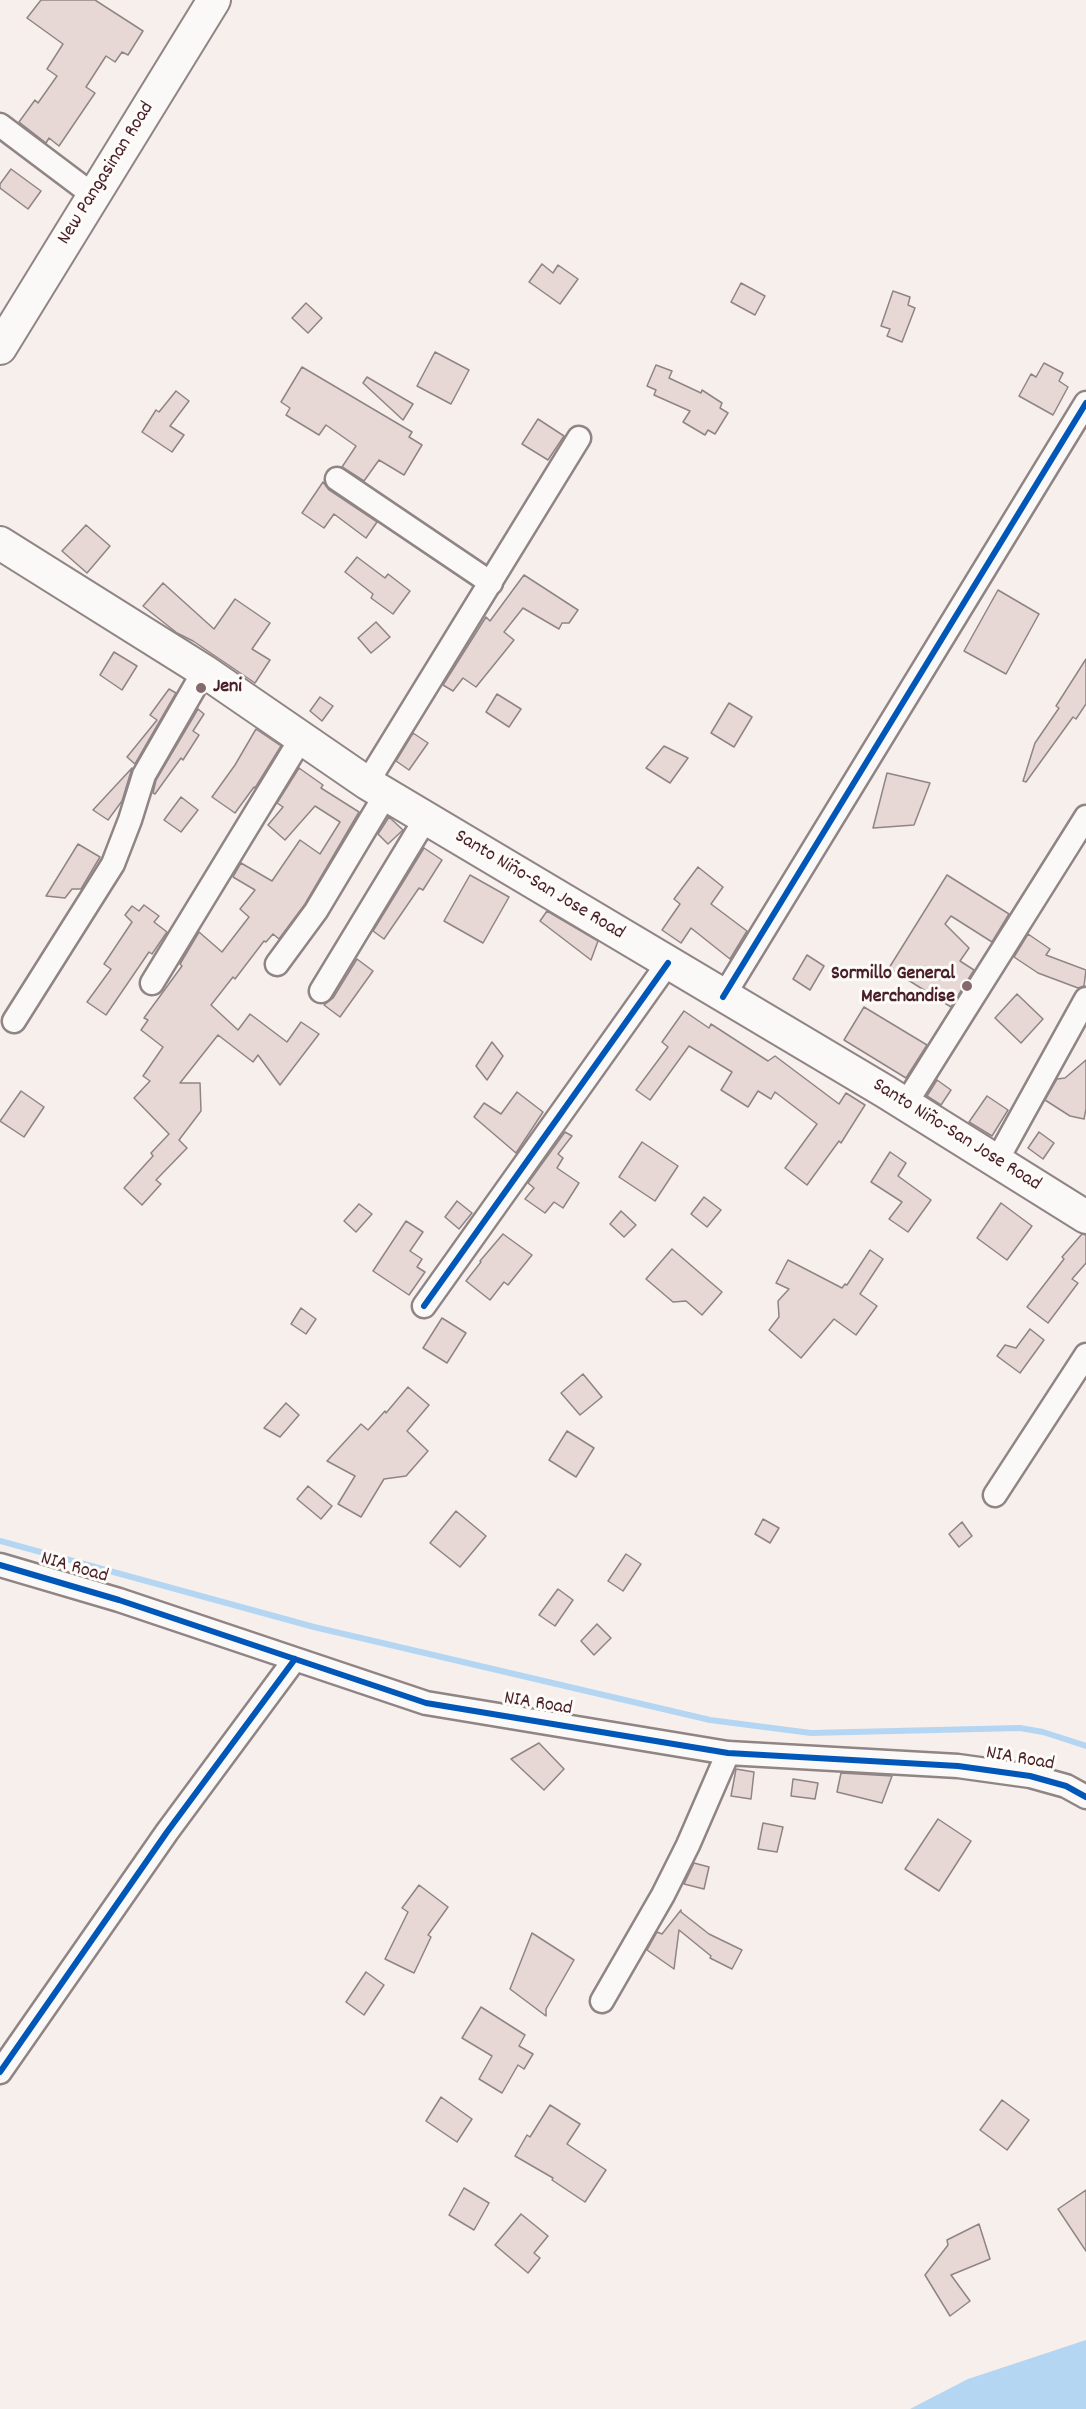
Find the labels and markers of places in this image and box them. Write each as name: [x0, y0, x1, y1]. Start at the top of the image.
place label: Jeni: [213, 676, 242, 700]
marker: Jeni: [194, 681, 208, 695]
place label: Sormillo General Merchandise: [831, 963, 955, 1010]
marker: Sormillo General Merchandise: [960, 979, 974, 993]

